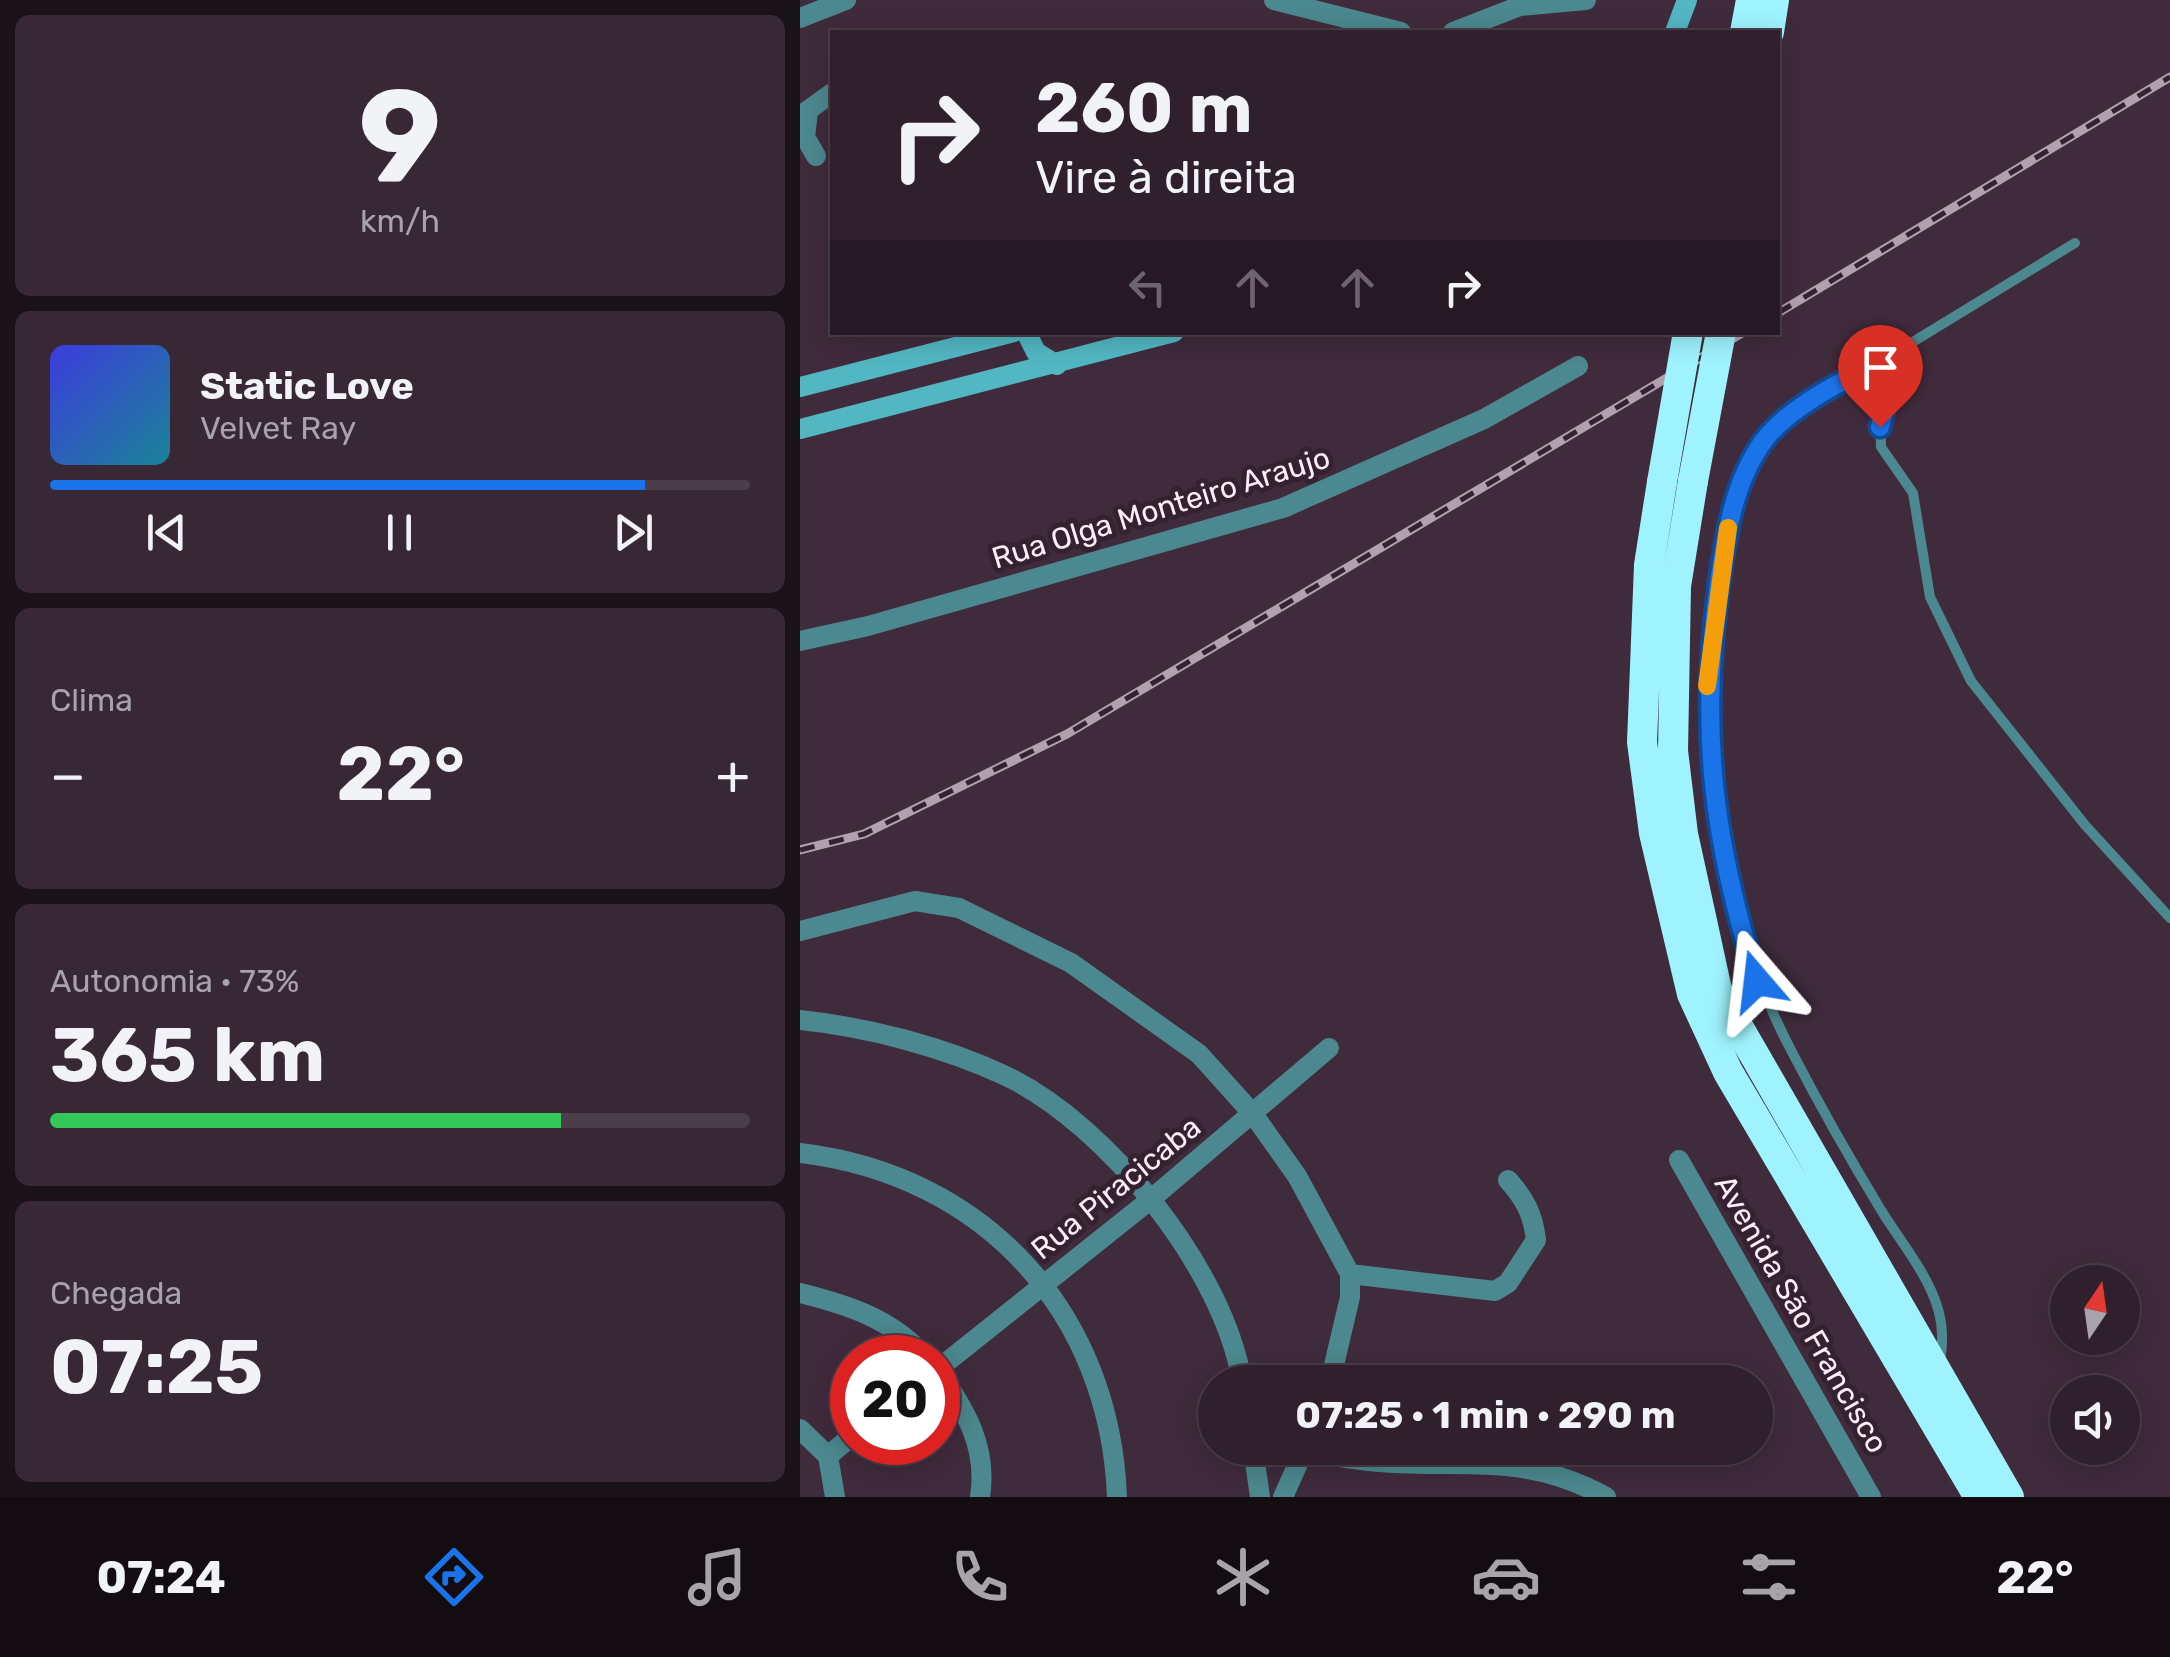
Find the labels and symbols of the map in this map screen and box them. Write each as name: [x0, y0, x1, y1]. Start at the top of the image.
pin: [1838, 325, 1923, 428]
street label: Rua Olga Monteiro Araujo: [988, 439, 1334, 577]
position arrow: [1705, 929, 1809, 1033]
street label: Rua Piracicaba: [1024, 1109, 1208, 1267]
street label: Avenida São Francisco: [1707, 1169, 1895, 1459]
north arrow: [2050, 1265, 2140, 1355]
speed limit sign: 20: [830, 1335, 960, 1465]

